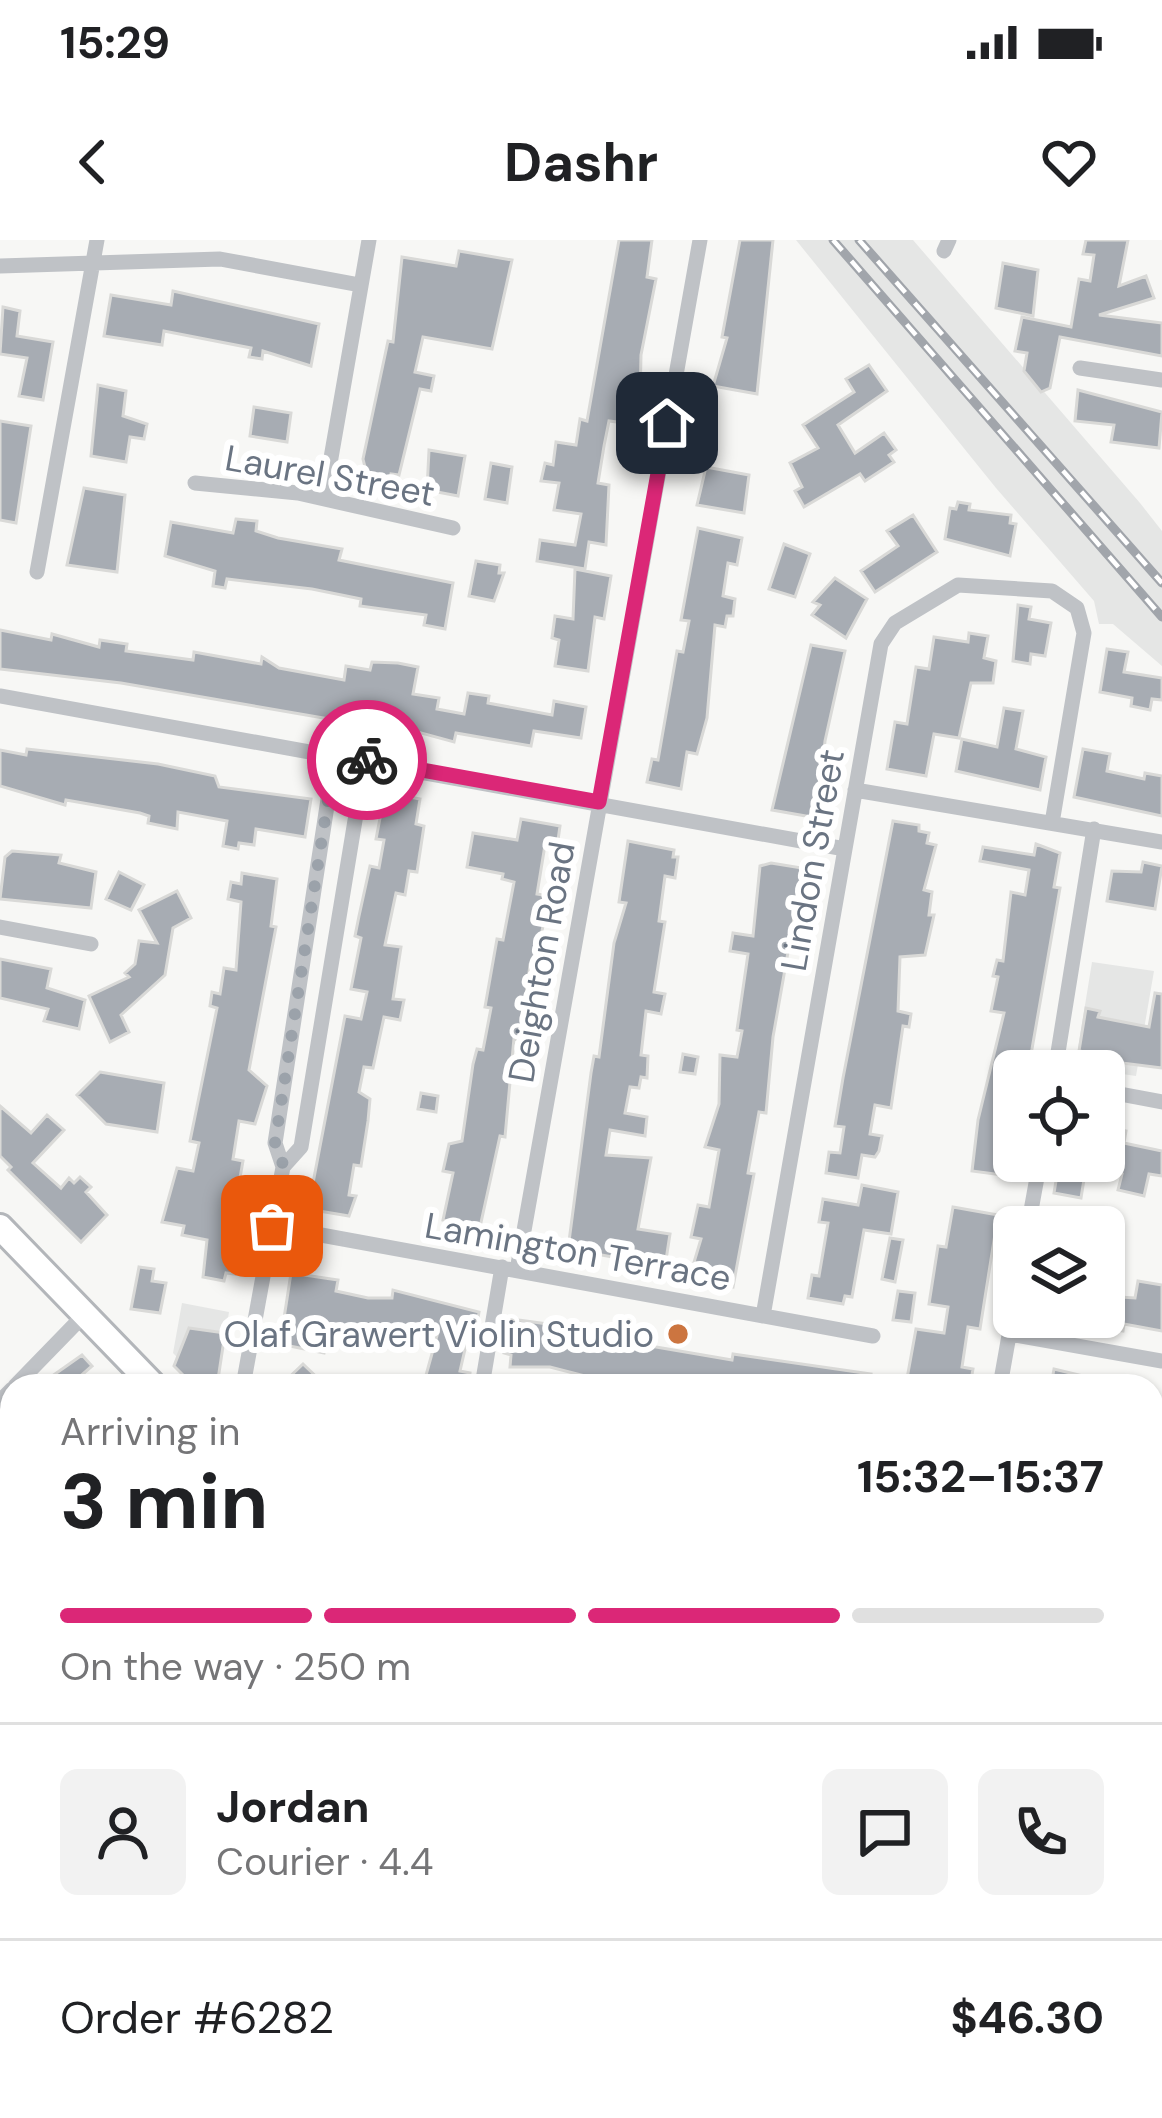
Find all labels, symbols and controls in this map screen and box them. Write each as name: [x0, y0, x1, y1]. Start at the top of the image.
text: 15:29: [60, 13, 170, 72]
text: Dashr: [504, 127, 658, 198]
icon: back: [60, 129, 126, 195]
icon: heart: [1036, 129, 1102, 195]
pin: [616, 372, 718, 474]
icon: home: [634, 390, 700, 456]
street label: Laurel Street: [221, 434, 438, 517]
courier: [307, 700, 427, 820]
icon: bike: [334, 727, 400, 793]
street label: Lindon Street: [770, 745, 855, 975]
street label: Deighton Road: [497, 838, 586, 1086]
map controls: [993, 1050, 1125, 1338]
button: locate: [993, 1050, 1125, 1182]
pin: [221, 1175, 323, 1277]
icon: bag: [239, 1193, 305, 1259]
street label: Lamington Terrace: [421, 1201, 735, 1302]
button: layers: [993, 1206, 1125, 1338]
place label: Olaf Grawert Violin Studio: [223, 1311, 654, 1358]
marker: Olaf Grawert Violin Studio: [665, 1321, 691, 1347]
text: Arriving in: [60, 1406, 240, 1457]
text: 15:32–15:37: [857, 1447, 1104, 1506]
text: 3 min: [60, 1451, 268, 1552]
text: On the way · 250 m: [60, 1641, 411, 1692]
button: person: [60, 1769, 186, 1895]
button: chat: [822, 1769, 948, 1895]
button: phone: [978, 1769, 1104, 1895]
text: Jordan: [216, 1777, 369, 1836]
text: Courier · 4.4: [216, 1836, 433, 1887]
text: Order #6282: [60, 1988, 334, 2047]
text: $46.30: [950, 1988, 1104, 2047]

